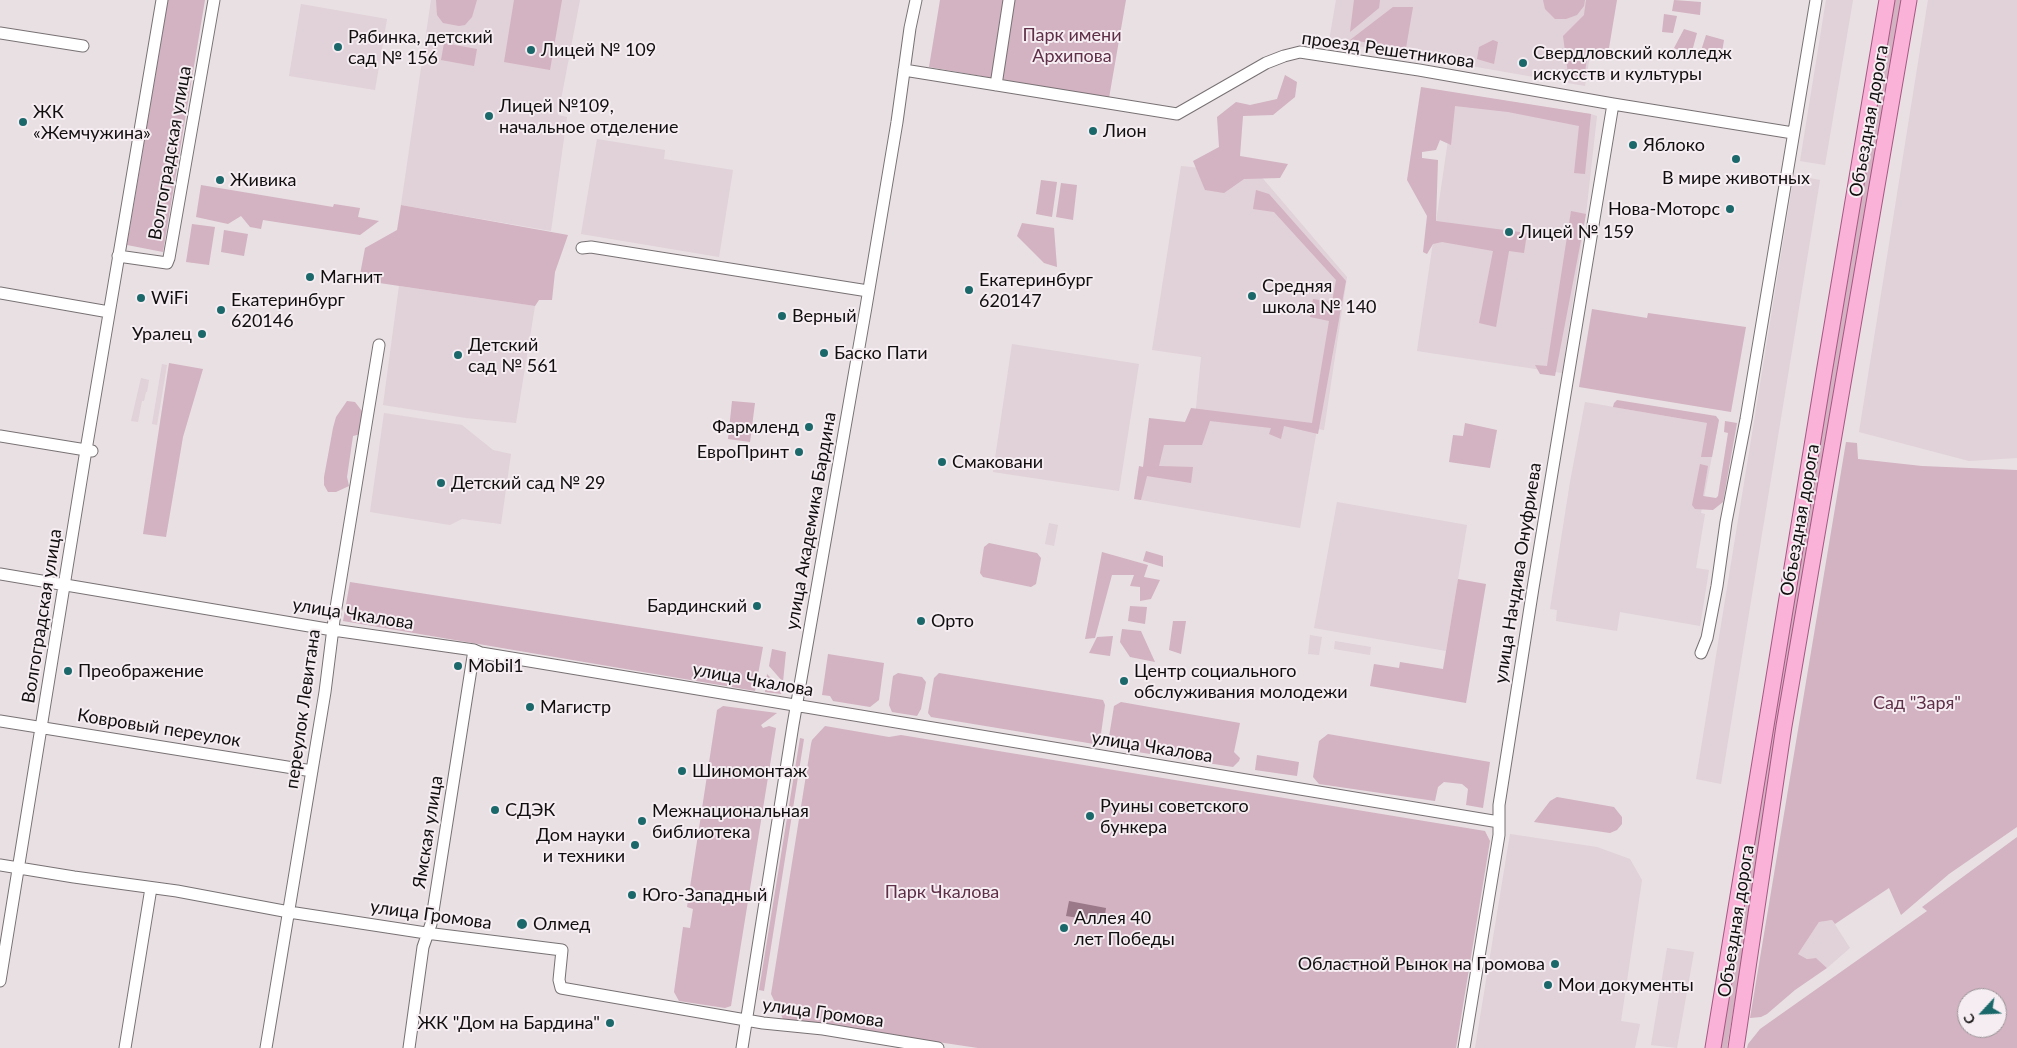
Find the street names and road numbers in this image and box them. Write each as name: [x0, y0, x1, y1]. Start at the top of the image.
street label: проезд Решетникова: [1300, 27, 1476, 73]
street label: Объездная дорога: [1845, 43, 1893, 199]
street label: Волгоградская улица: [144, 64, 196, 242]
street label: улица Академика Бардина: [781, 410, 841, 632]
street label: Объездная дорога: [1776, 442, 1824, 598]
street label: улица Начдива Онуфриева: [1490, 461, 1546, 685]
street label: Волгоградская улица: [18, 527, 66, 705]
street label: улица Чкалова: [291, 594, 415, 634]
street label: переулок Левитана: [281, 628, 325, 790]
street label: улица Чкалова: [691, 659, 815, 701]
street label: Ковровый переулок: [76, 704, 242, 752]
street label: улица Чкалова: [1090, 727, 1214, 767]
street label: Ямская улица: [408, 774, 448, 890]
street label: Объездная дорога: [1713, 843, 1759, 999]
street label: улица Громова: [369, 896, 493, 934]
street label: улица Громова: [761, 994, 885, 1032]

